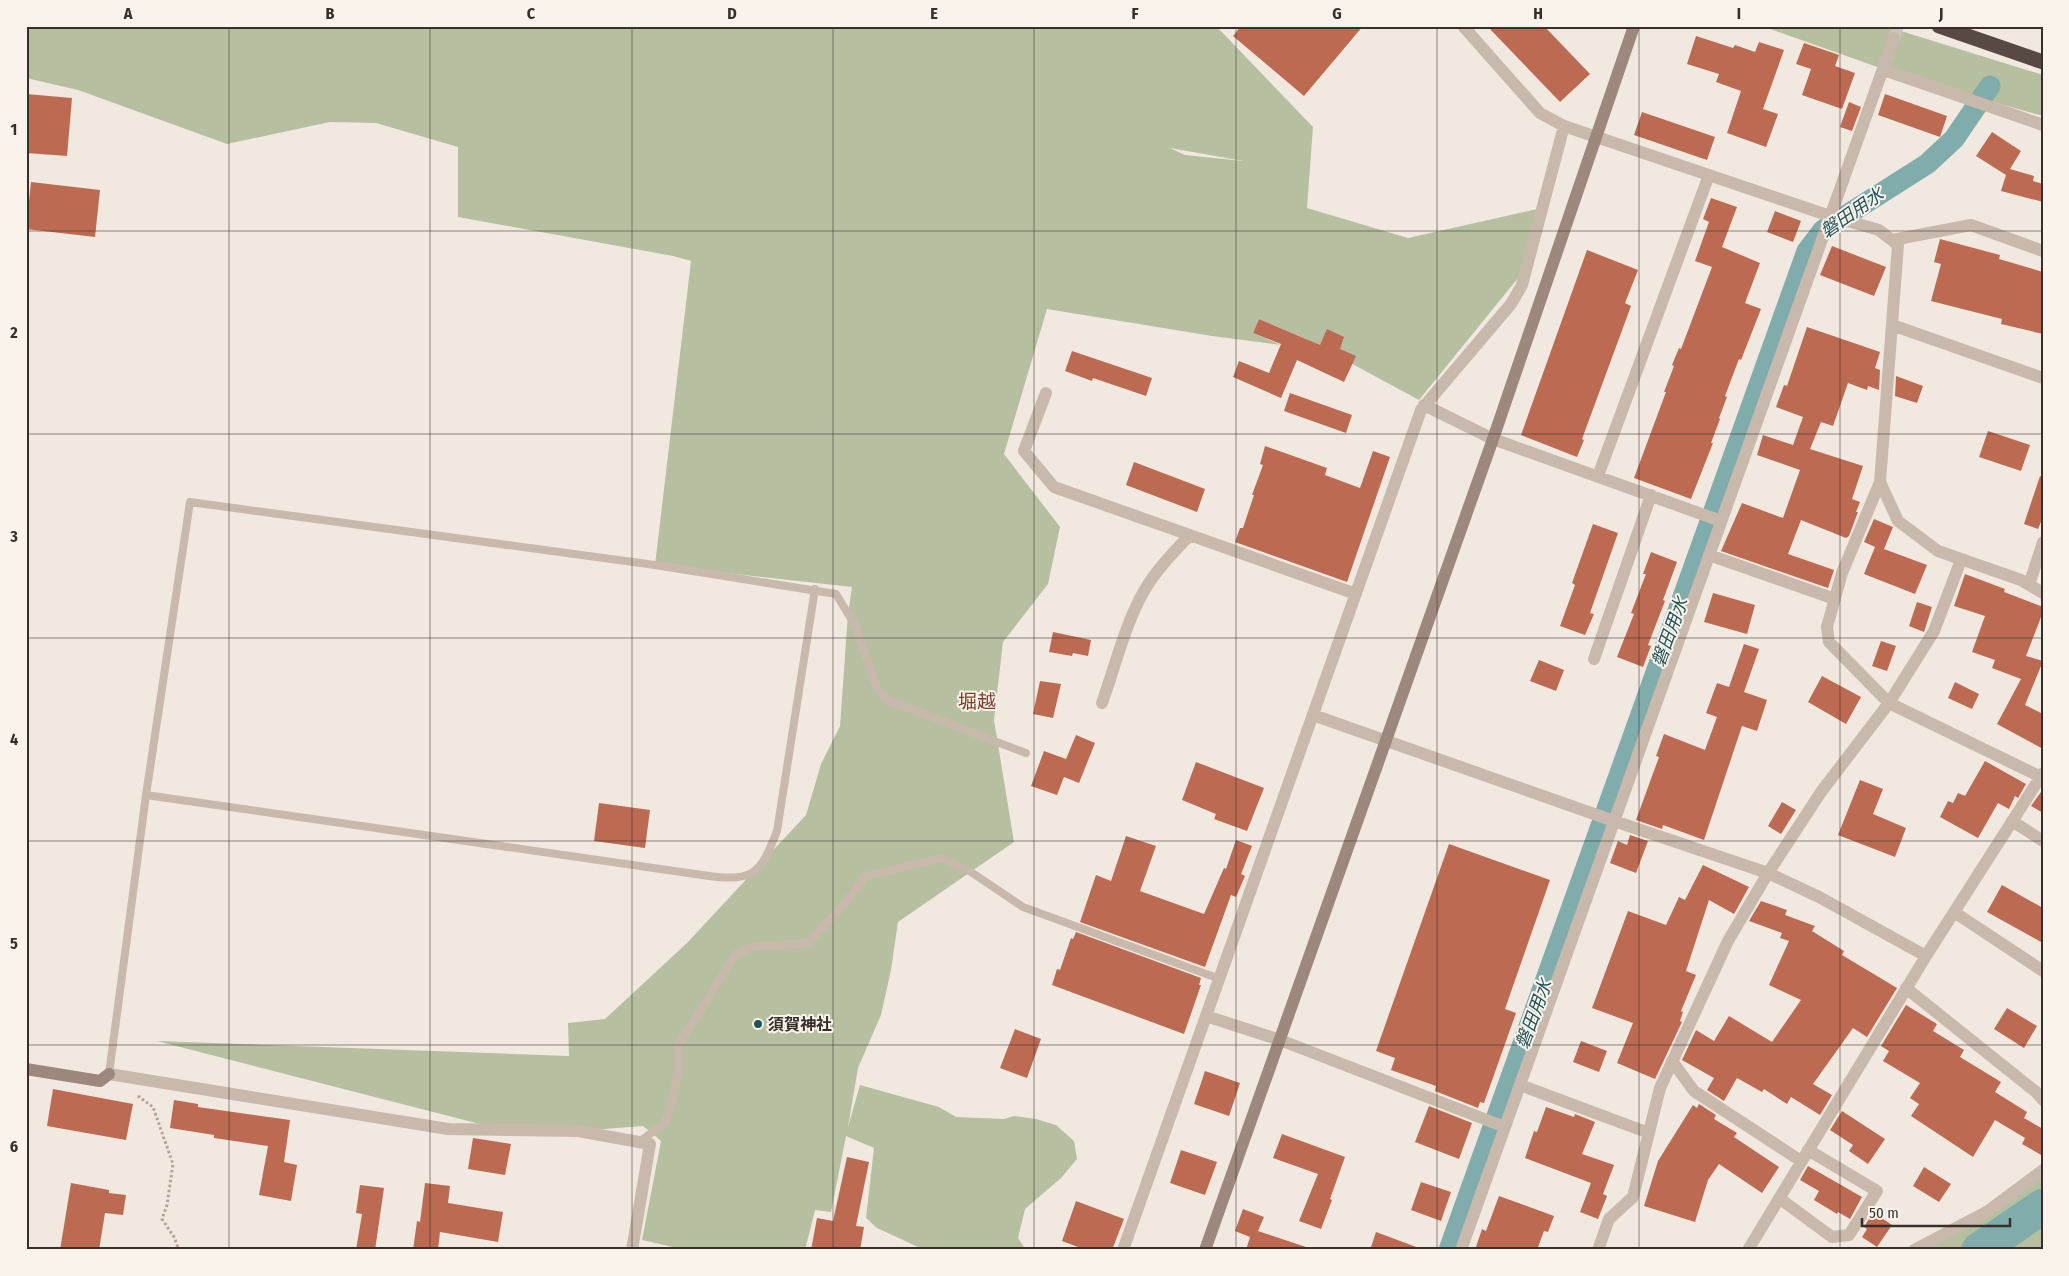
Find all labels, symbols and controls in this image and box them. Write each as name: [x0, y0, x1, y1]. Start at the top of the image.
text: A: [123, 4, 133, 23]
text: B: [326, 4, 335, 23]
text: C: [527, 4, 536, 23]
text: D: [727, 4, 737, 23]
text: E: [930, 4, 938, 23]
text: F: [1131, 4, 1139, 23]
text: G: [1332, 4, 1342, 23]
text: H: [1533, 4, 1543, 23]
text: I: [1737, 4, 1741, 23]
text: J: [1938, 4, 1943, 23]
text: 1: [11, 120, 17, 139]
water label: 磐田用水: [1816, 182, 1889, 243]
text: 2: [9, 323, 18, 342]
text: 3: [9, 527, 18, 546]
water label: 磐田用水: [1647, 593, 1693, 670]
district label: 堀越: [958, 690, 996, 713]
text: 4: [10, 730, 18, 749]
text: 5: [10, 934, 18, 953]
water label: 磐田用水: [1511, 975, 1557, 1052]
place label: 須賀神社: [768, 1015, 832, 1034]
marker: 須賀神社: [752, 1018, 764, 1030]
text: 6: [10, 1137, 18, 1156]
scale bar: [1862, 1196, 2009, 1228]
text: 50 m: [1869, 1204, 1899, 1222]

